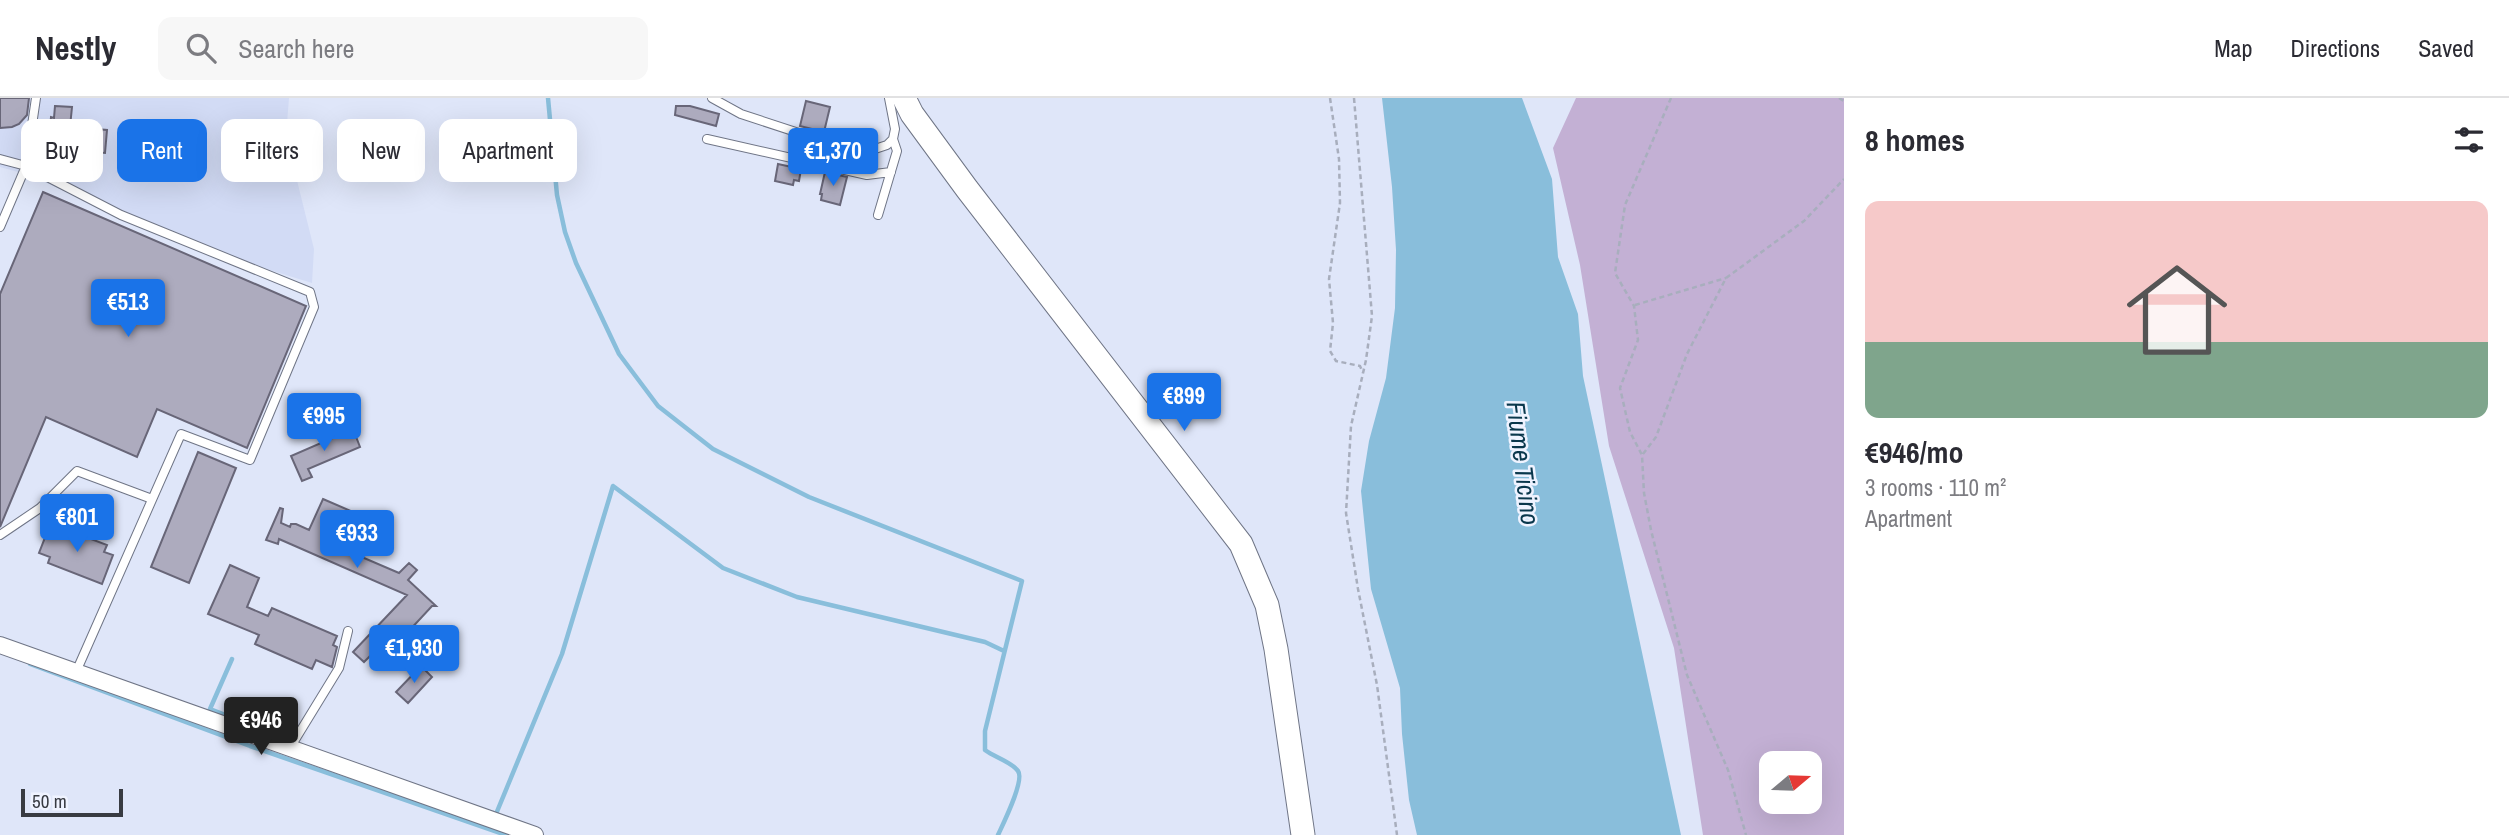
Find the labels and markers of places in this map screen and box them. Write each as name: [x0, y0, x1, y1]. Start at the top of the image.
pin: €1,370: [776, 129, 890, 188]
pin: €513: [87, 280, 169, 339]
pin: €899: [1143, 374, 1225, 433]
pin: €995: [283, 394, 365, 453]
pin: €801: [36, 494, 118, 554]
pin: €933: [316, 510, 398, 570]
pin: €1,930: [357, 626, 471, 685]
pin: €946: [220, 698, 302, 757]

